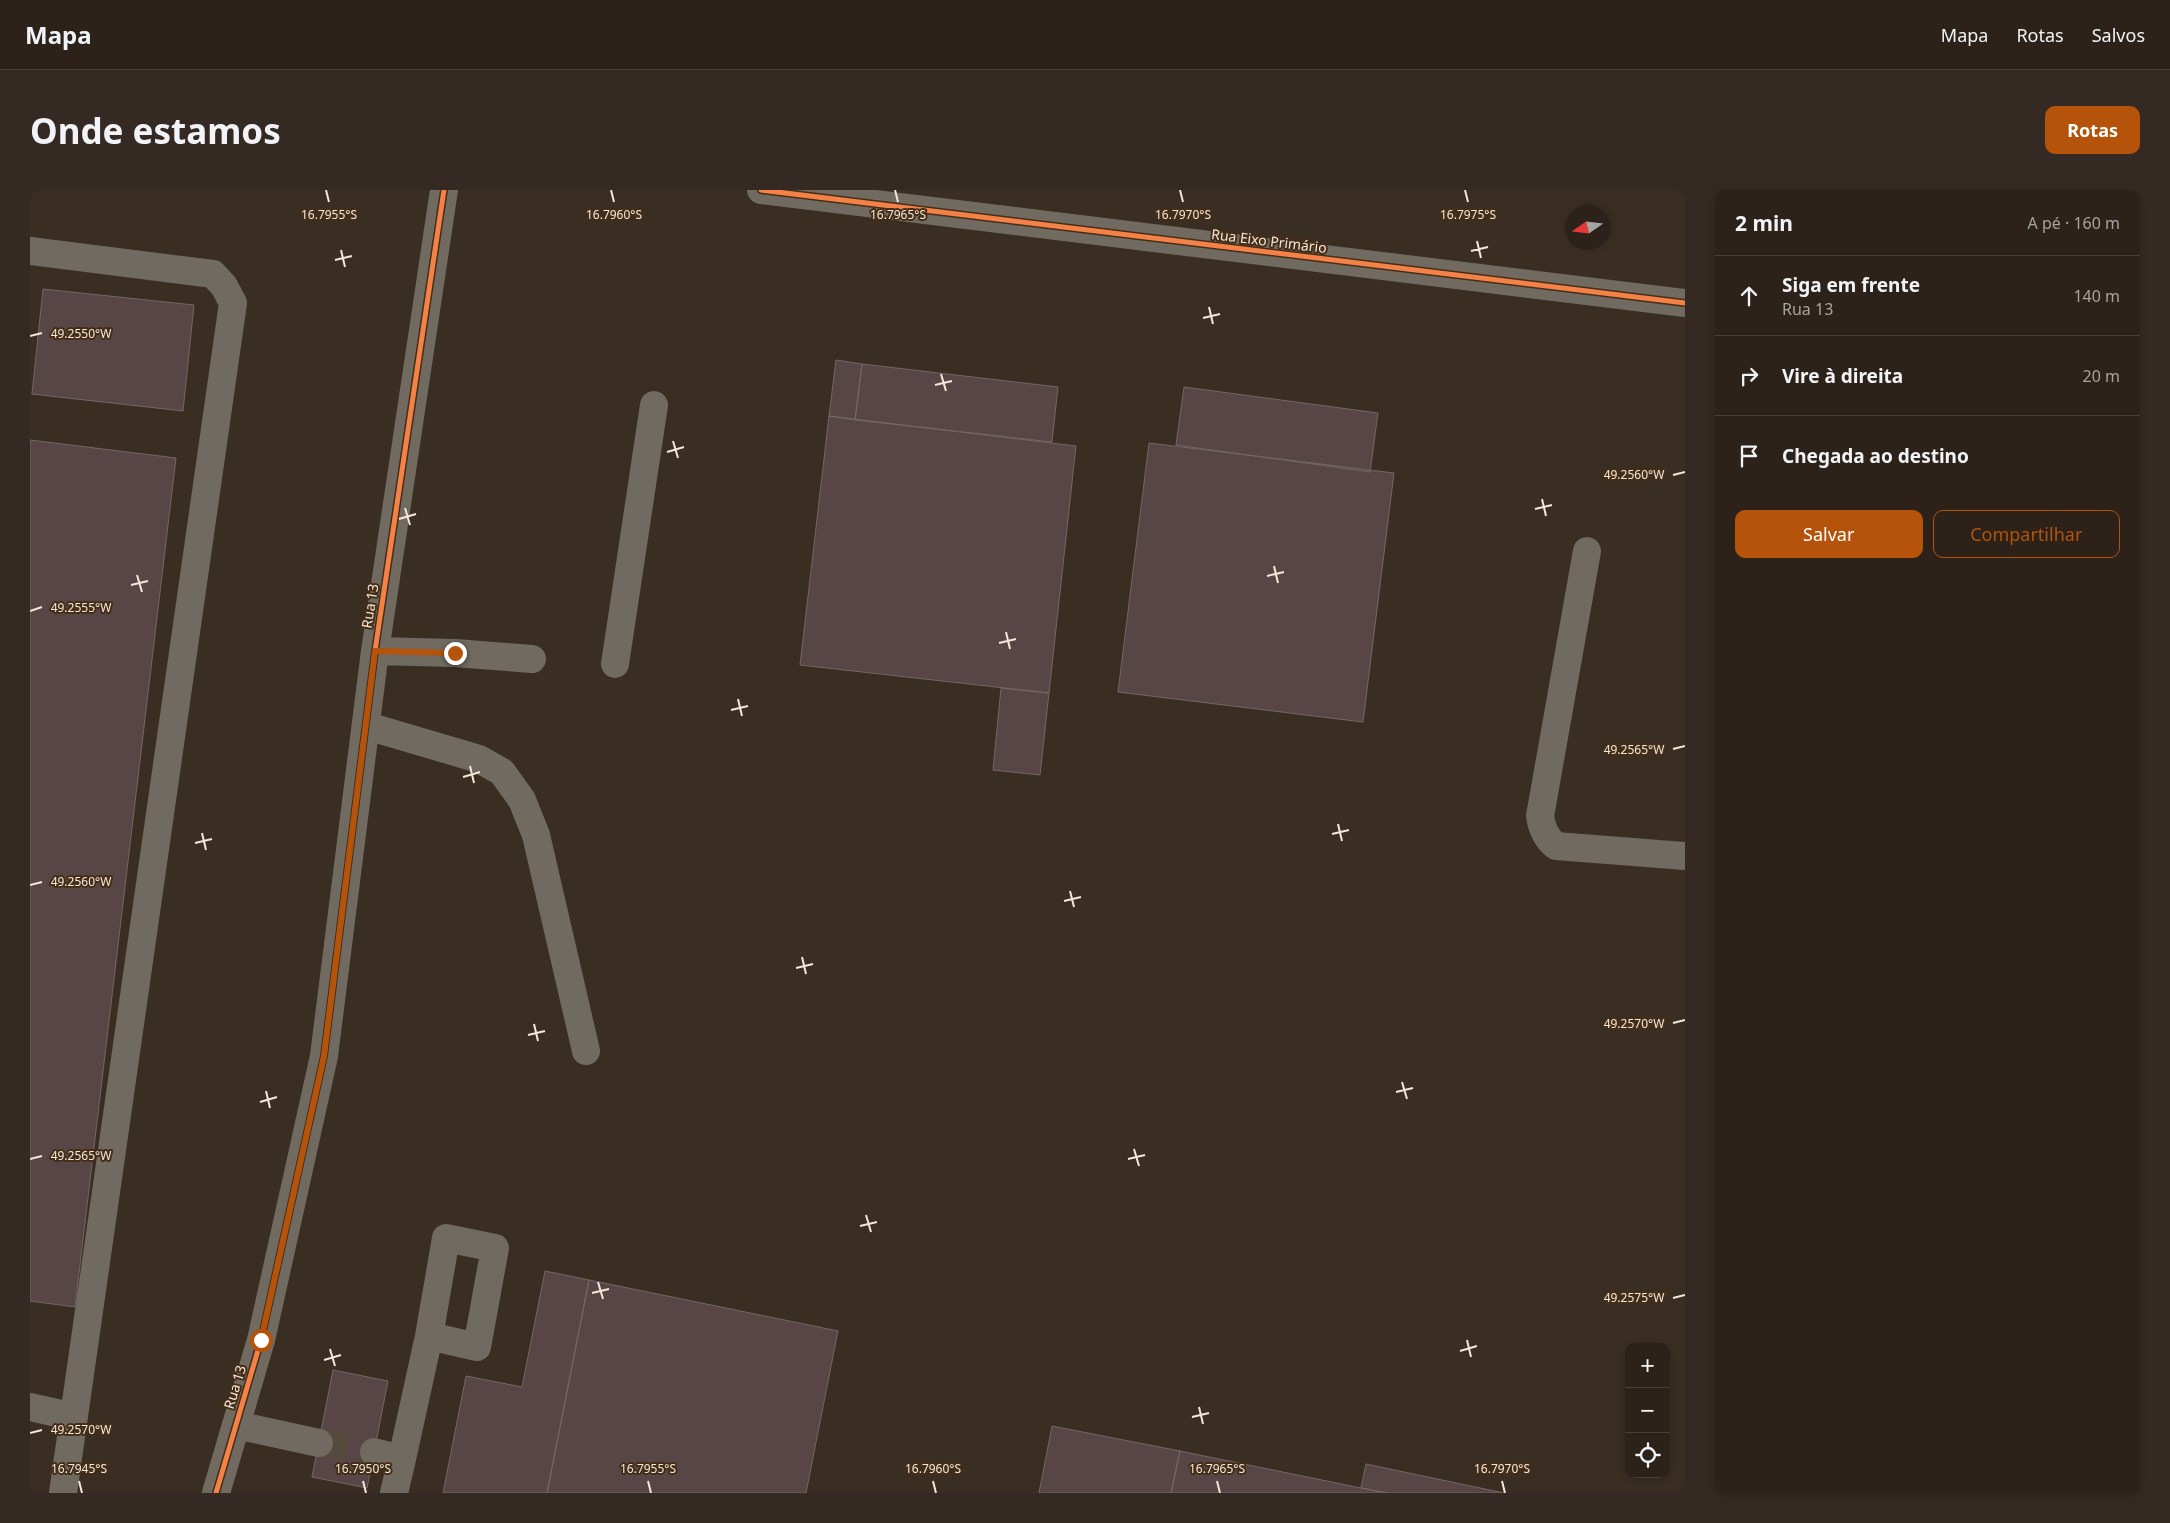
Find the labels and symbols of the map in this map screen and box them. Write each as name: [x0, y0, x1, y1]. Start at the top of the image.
north arrow: [1565, 205, 1610, 250]
text: 16.7955°S: [301, 206, 357, 223]
text: 16.7960°S: [586, 206, 642, 223]
text: 16.7965°S: [870, 206, 926, 223]
text: 16.7970°S: [1155, 206, 1211, 223]
text: 16.7975°S: [1440, 206, 1496, 223]
street label: Rua Eixo Primário: [1210, 224, 1328, 257]
text: 49.2550°W: [51, 325, 111, 342]
text: 49.2560°W: [1604, 466, 1664, 483]
street label: Rua 13: [357, 582, 382, 630]
text: 49.2555°W: [51, 599, 111, 616]
route end: [444, 642, 467, 665]
text: 49.2565°W: [1604, 741, 1664, 758]
text: 49.2560°W: [51, 873, 111, 890]
text: 49.2570°W: [1604, 1015, 1664, 1032]
text: 49.2565°W: [51, 1147, 111, 1164]
text: 49.2575°W: [1604, 1289, 1664, 1306]
route start: [250, 1329, 273, 1352]
street label: Rua 13: [219, 1363, 250, 1411]
text: 49.2570°W: [51, 1421, 111, 1438]
text: 16.7945°S: [51, 1460, 107, 1477]
text: 16.7950°S: [335, 1460, 391, 1477]
text: 16.7955°S: [620, 1460, 676, 1477]
text: 16.7960°S: [905, 1460, 961, 1477]
text: 16.7965°S: [1189, 1460, 1245, 1477]
text: 16.7970°S: [1474, 1460, 1530, 1477]

